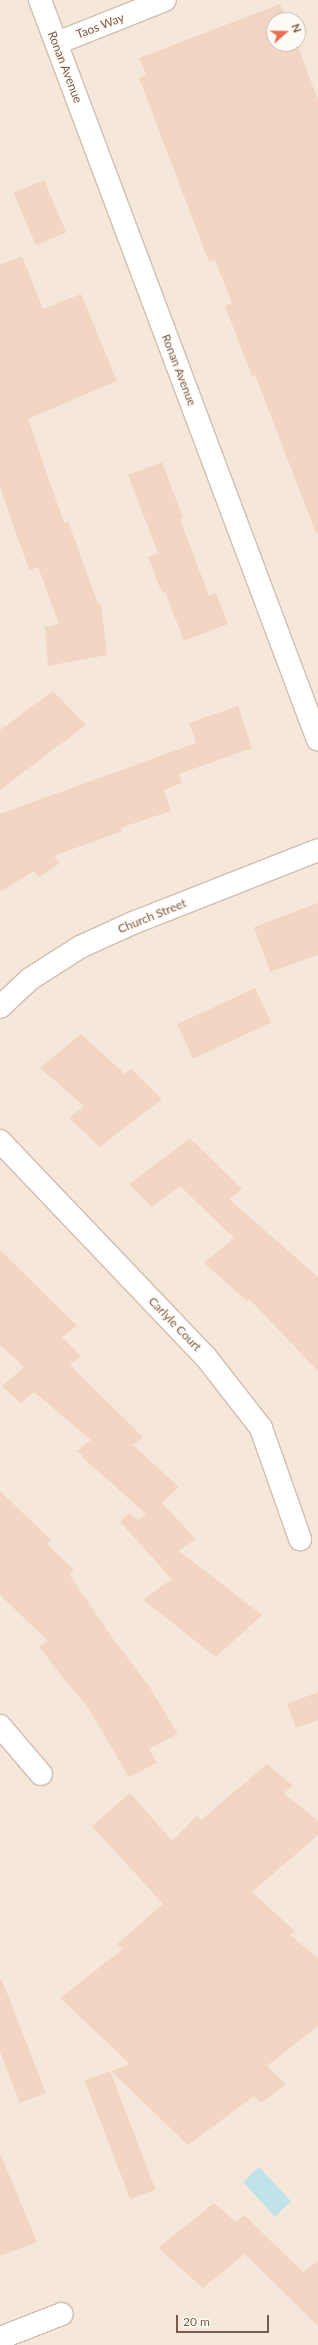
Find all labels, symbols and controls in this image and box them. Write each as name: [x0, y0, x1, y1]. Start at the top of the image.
street label: Taos Way: [74, 10, 126, 42]
north arrow: [266, 12, 306, 52]
text: N: [289, 22, 304, 34]
street label: Ronan Avenue: [45, 29, 85, 105]
street label: Ronan Avenue: [159, 332, 199, 408]
street label: Church Street: [116, 896, 188, 936]
street label: Carlyle Court: [146, 1294, 204, 1354]
scale bar: [178, 2307, 271, 2333]
text: 20 m: [183, 2314, 210, 2329]

